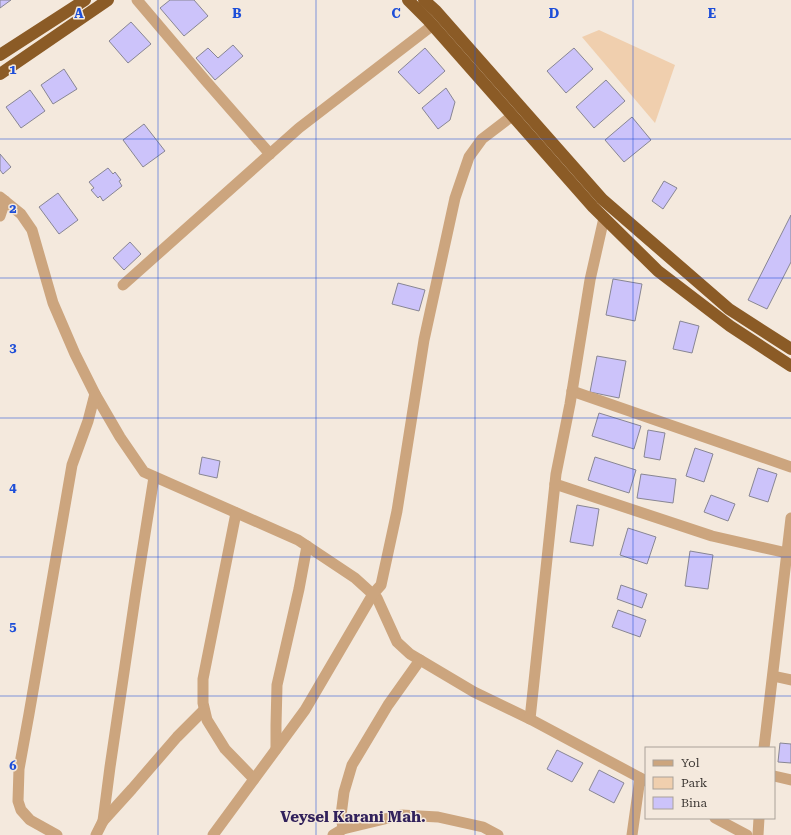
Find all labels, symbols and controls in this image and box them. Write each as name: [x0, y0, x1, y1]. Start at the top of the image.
text: A: [74, 6, 84, 21]
text: B: [232, 6, 242, 21]
text: C: [391, 6, 401, 21]
text: D: [549, 6, 559, 21]
text: E: [708, 6, 716, 21]
text: 1: [9, 62, 17, 77]
text: 2: [9, 201, 17, 216]
text: 3: [9, 340, 17, 355]
text: 4: [9, 480, 17, 495]
text: 5: [9, 619, 17, 634]
legend: [645, 747, 775, 819]
text: Yol: [681, 756, 700, 770]
text: 6: [9, 758, 17, 773]
text: Park: [681, 776, 708, 790]
text: Bina: [681, 796, 708, 810]
district label: Veysel Karani Mah.: [280, 808, 426, 826]

